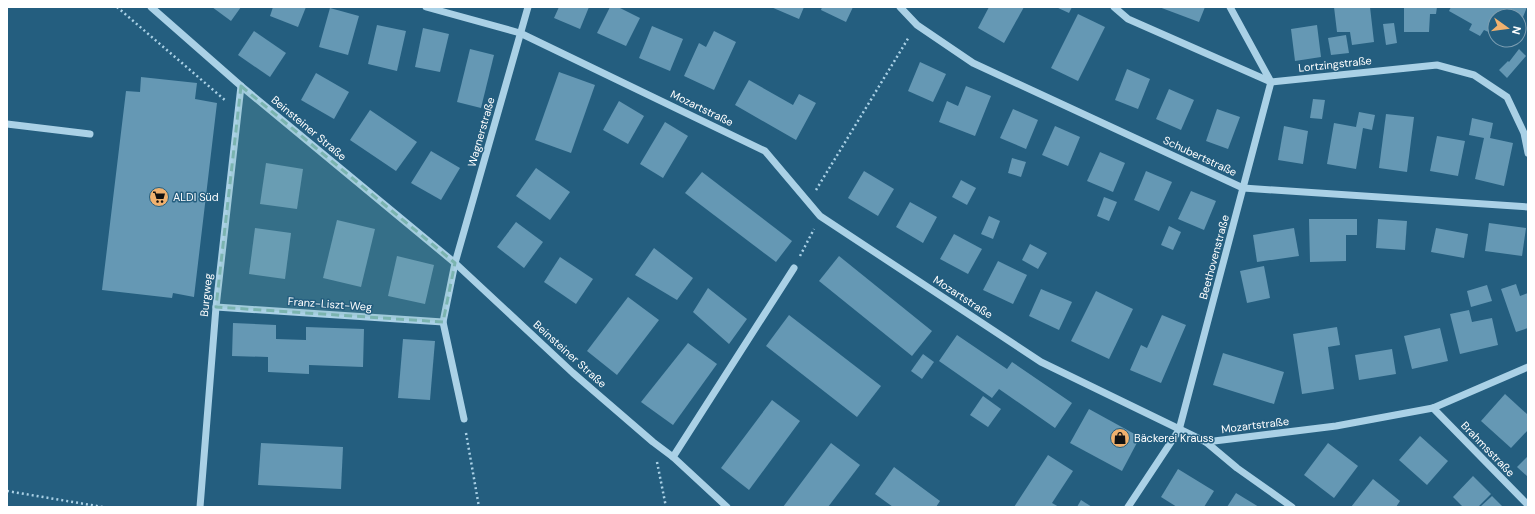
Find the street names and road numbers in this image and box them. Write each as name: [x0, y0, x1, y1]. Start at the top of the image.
street label: Lortzingstraße: [1298, 53, 1372, 75]
street label: Mozartstraße: [668, 87, 736, 129]
street label: Beinsteiner Straße: [269, 92, 349, 164]
street label: Wagnerstraße: [464, 96, 498, 168]
street label: Schubertstraße: [1161, 133, 1239, 179]
street label: Beethovenstraße: [1196, 213, 1232, 301]
street label: Burgweg: [197, 273, 215, 317]
street label: Mozartstraße: [931, 273, 995, 321]
street label: Franz-Liszt-Weg: [287, 294, 373, 314]
street label: Beinsteiner Straße: [530, 317, 610, 391]
street label: Mozartstraße: [1220, 414, 1290, 436]
street label: Brahmsstraße: [1458, 418, 1518, 480]

